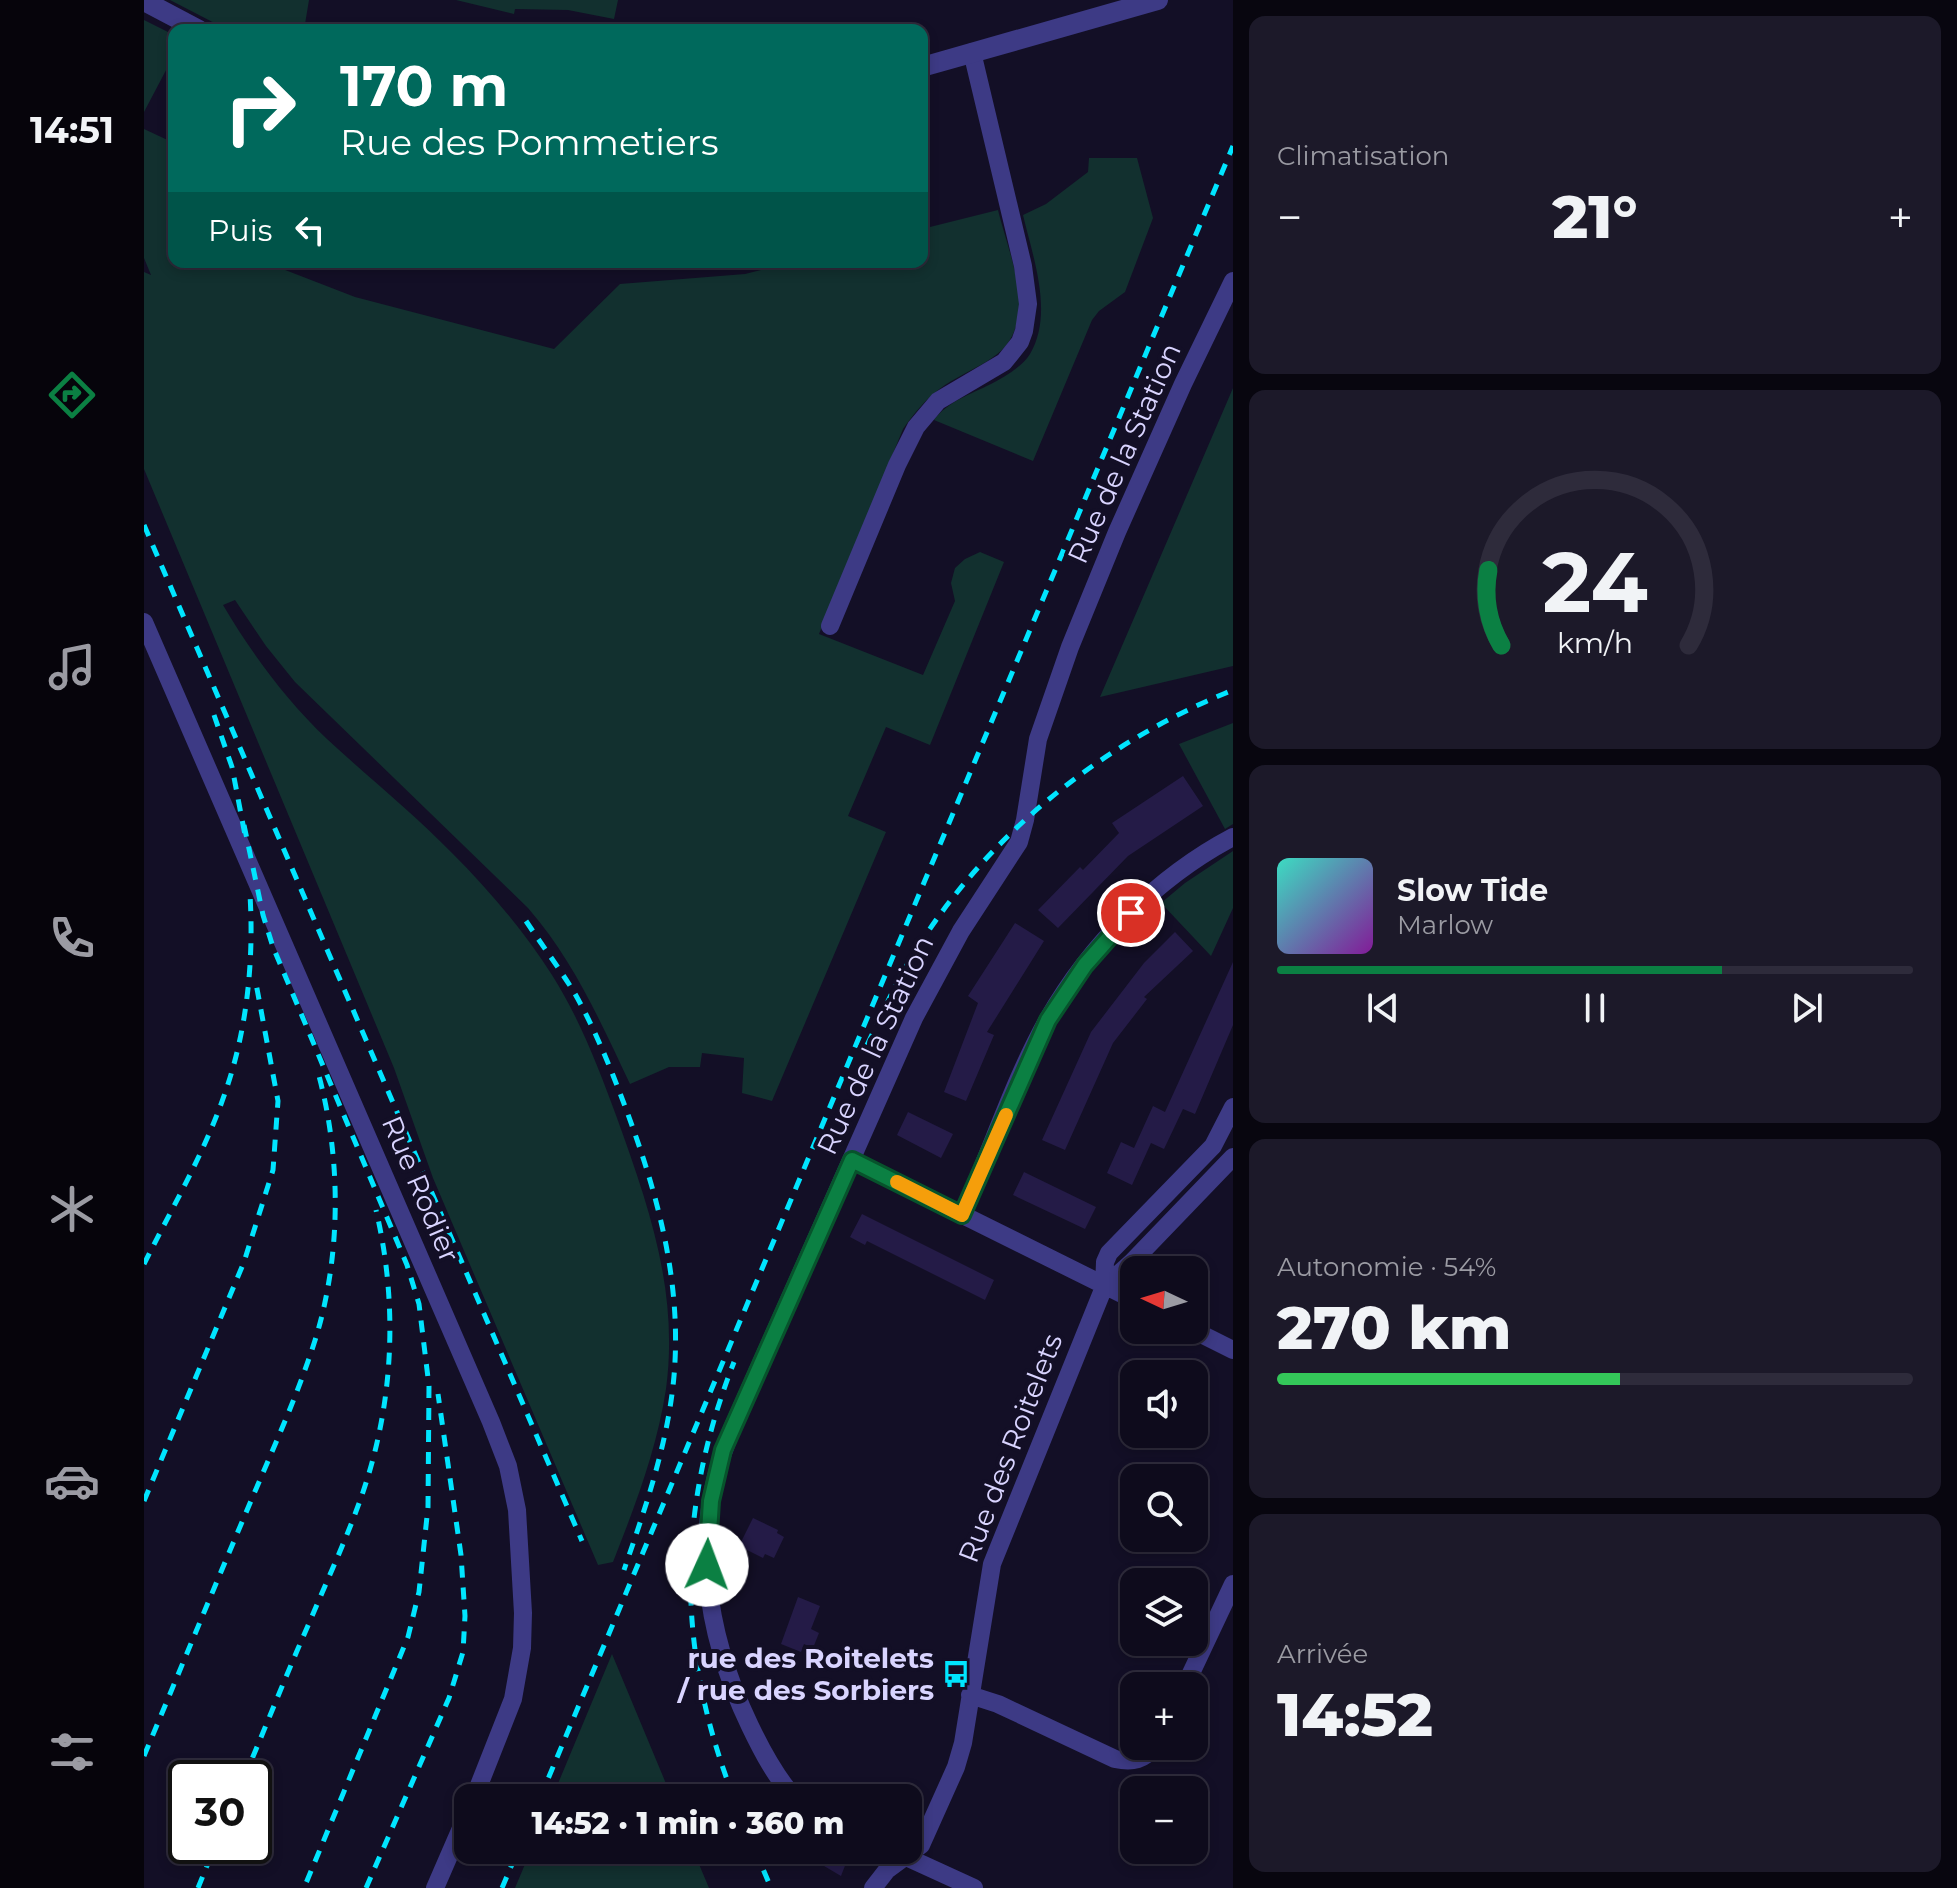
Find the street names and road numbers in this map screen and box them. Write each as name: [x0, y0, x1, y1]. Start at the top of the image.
street label: Rue de la Station: [1060, 337, 1188, 569]
street label: Rue de la Station: [809, 930, 941, 1160]
street label: Rue Rodier: [375, 1111, 467, 1267]
street label: Rue des Roitelets: [951, 1329, 1069, 1567]

